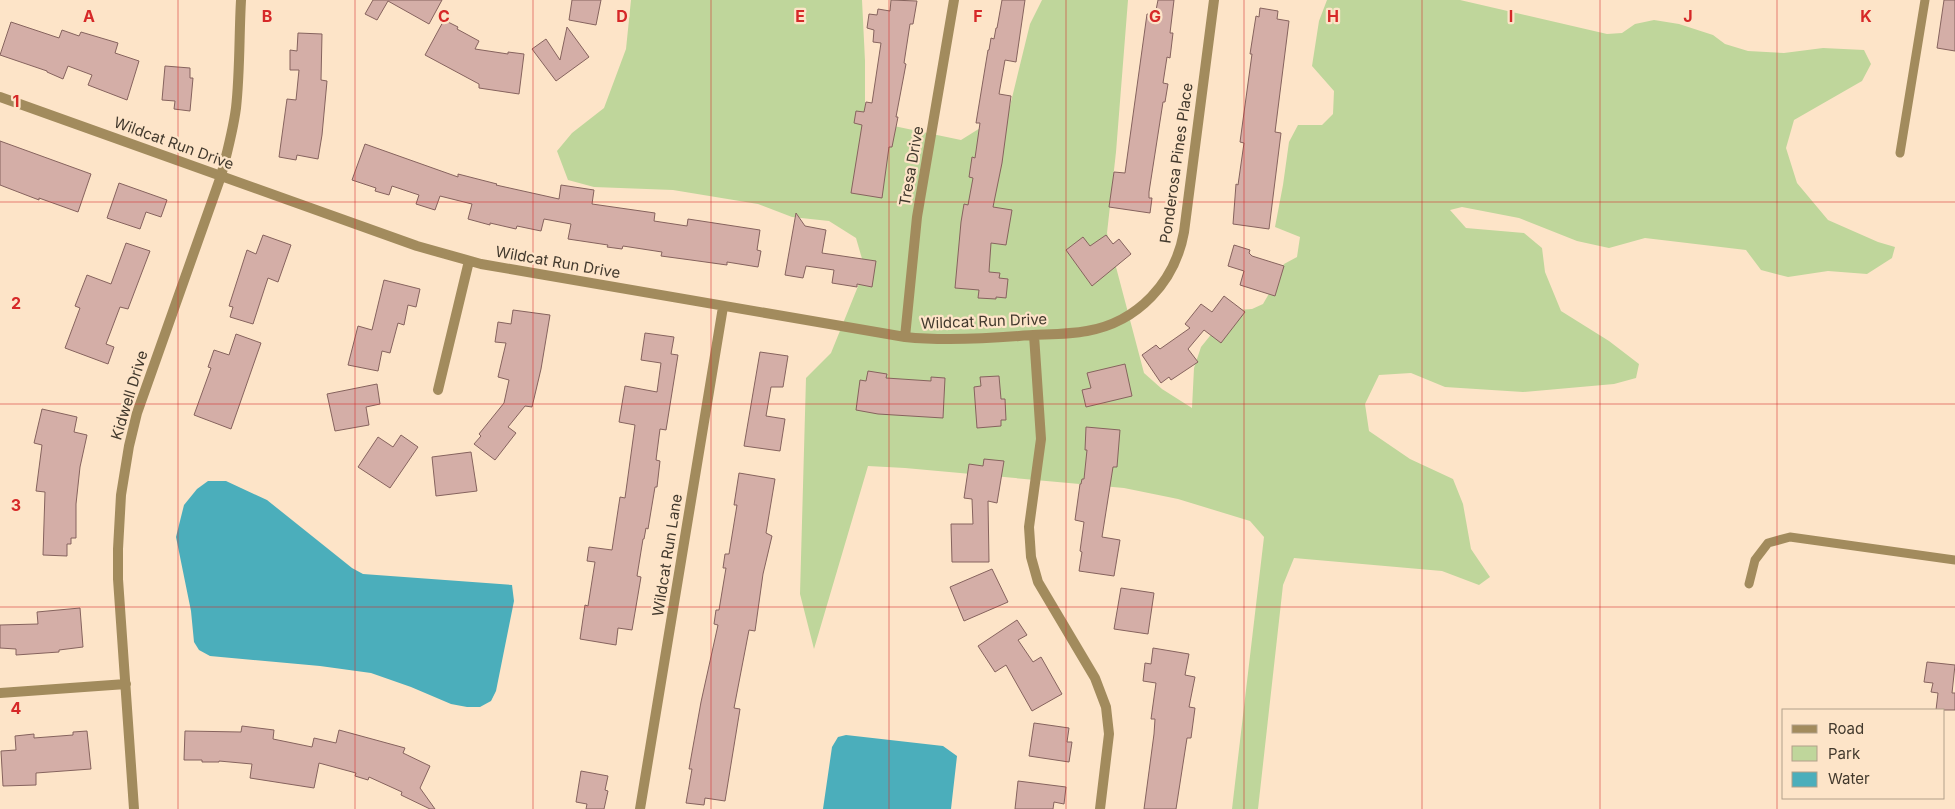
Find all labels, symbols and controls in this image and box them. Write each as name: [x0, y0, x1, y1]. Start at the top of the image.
text: A: [83, 6, 95, 26]
text: B: [262, 6, 272, 26]
text: C: [438, 6, 450, 26]
text: D: [616, 6, 628, 26]
text: E: [795, 6, 805, 26]
text: F: [973, 6, 983, 26]
text: G: [1149, 6, 1161, 26]
text: H: [1327, 6, 1339, 26]
text: I: [1509, 6, 1513, 26]
text: J: [1683, 6, 1693, 26]
text: K: [1860, 6, 1872, 26]
street label: Ponderosa Pines Place: [1155, 81, 1197, 245]
text: 1: [13, 91, 19, 111]
street label: Wildcat Run Drive: [111, 112, 237, 174]
street label: Tresa Drive: [895, 125, 927, 207]
street label: Wildcat Run Drive: [494, 242, 622, 282]
text: 2: [11, 293, 21, 313]
street label: Wildcat Run Drive: [921, 309, 1047, 333]
street label: Kidwell Drive: [106, 348, 152, 442]
street label: Wildcat Run Lane: [648, 492, 686, 618]
text: 3: [11, 495, 21, 515]
text: 4: [11, 698, 22, 718]
legend: [1782, 709, 1945, 799]
text: Road: [1828, 719, 1864, 738]
text: Park: [1828, 744, 1861, 763]
text: Water: [1828, 769, 1870, 788]

